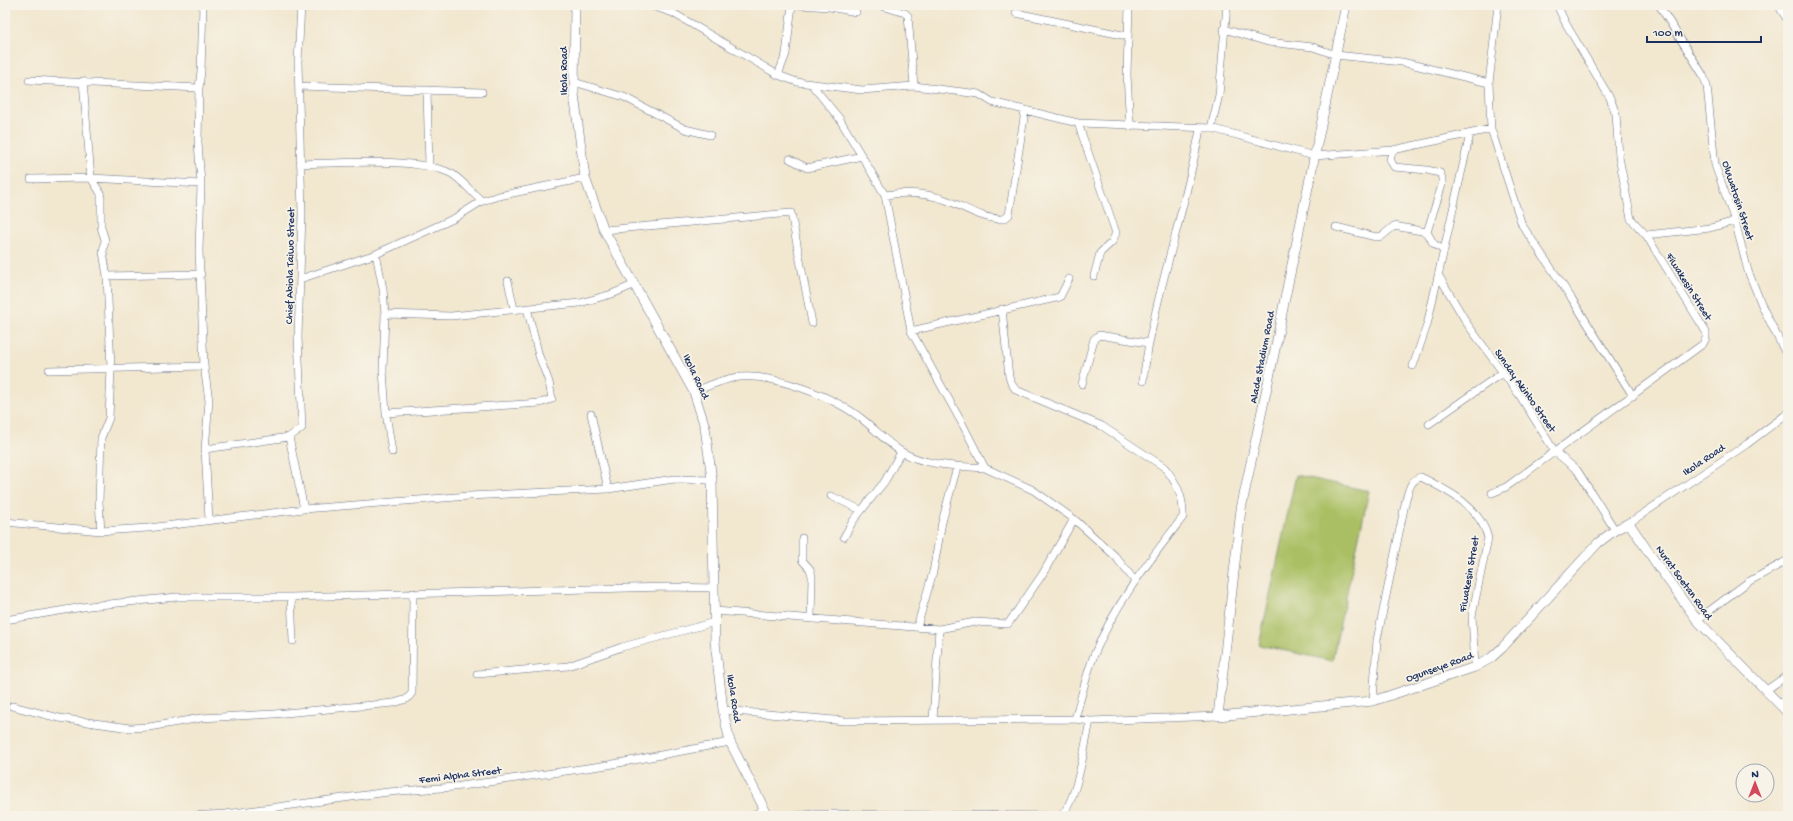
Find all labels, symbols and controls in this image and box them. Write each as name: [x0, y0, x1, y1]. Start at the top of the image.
scale bar: [1647, 18, 1761, 44]
text: 100 m: [1652, 27, 1683, 41]
street label: Ikola Road: [559, 45, 571, 95]
street label: Oluwatosin Street: [1719, 159, 1756, 243]
street label: Chief Abiola Taiwo Street: [283, 206, 298, 324]
street label: Fiwakesin Street: [1662, 250, 1715, 324]
street label: Alade Stadium Road: [1248, 309, 1278, 405]
street label: Sunday Akinbo Street: [1491, 347, 1558, 436]
street label: Ikola Road: [680, 352, 712, 403]
street label: Ikola Road: [1681, 441, 1729, 479]
street label: Fiwakesin Street: [1457, 534, 1483, 614]
street label: Nurat Soetan Road: [1653, 544, 1715, 624]
street label: Ogunseye Road: [1404, 650, 1476, 686]
street label: Ikola Road: [723, 673, 743, 725]
north arrow: [1735, 763, 1775, 803]
street label: Femi Alpha Street: [418, 765, 503, 787]
text: N: [1751, 769, 1759, 781]

